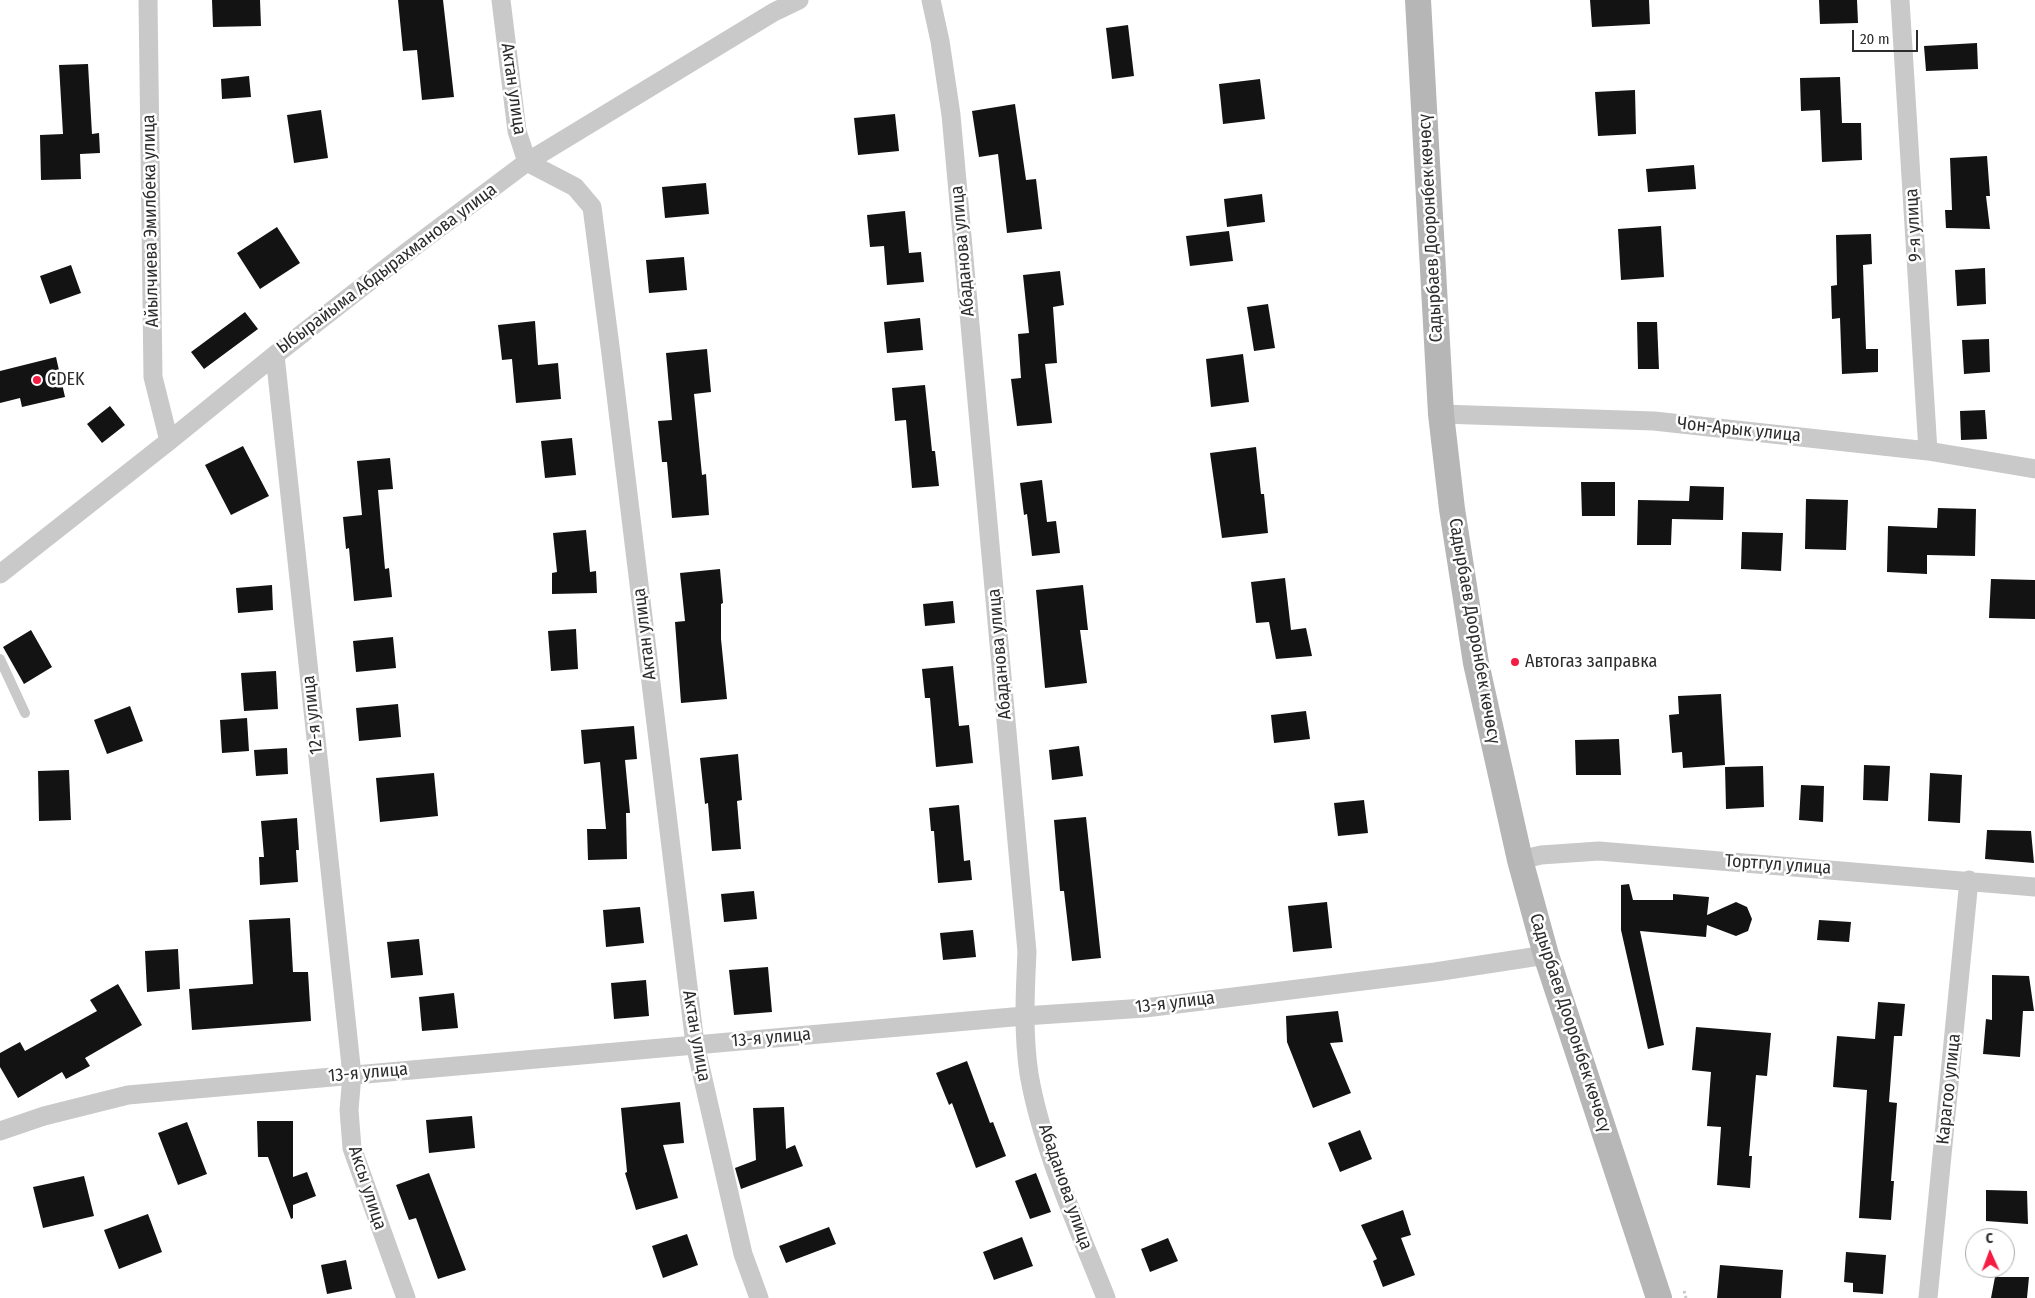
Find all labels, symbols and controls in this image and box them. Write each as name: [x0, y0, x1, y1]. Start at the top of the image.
scale bar: [1855, 20, 1921, 52]
text: 20 m: [1860, 30, 1890, 48]
street label: Актан улица: [496, 42, 530, 136]
street label: Садырбаев Дооронбек көчөсү: [1414, 113, 1448, 343]
street label: Айылчиева Эмилбека улица: [138, 114, 164, 328]
street label: Ыбырайыма Абдырахманова улица: [273, 179, 501, 359]
street label: Абаданова улица: [947, 185, 979, 317]
street label: 9-я улица: [1901, 188, 1927, 262]
place label: CDEK: [47, 369, 85, 391]
marker: CDEK: [31, 374, 43, 386]
street label: Чон-Арык улица: [1676, 413, 1802, 447]
street label: Садырбаев Дооронбек көчөсү: [1443, 516, 1505, 746]
street label: Актан улица: [629, 587, 661, 681]
street label: Абаданова улица: [984, 588, 1016, 720]
place label: Автогаз заправка: [1525, 651, 1657, 673]
marker: Автогаз заправка: [1509, 656, 1521, 668]
street label: 12-я улица: [298, 674, 328, 756]
street label: Тортгул улица: [1724, 851, 1832, 879]
street label: Садырбаев Дооронбек көчөсү: [1524, 911, 1616, 1135]
street label: 13-я улица: [1134, 987, 1216, 1019]
street label: Актан улица: [677, 989, 715, 1083]
street label: 13-я улица: [730, 1024, 812, 1052]
street label: Карагоо улица: [1932, 1033, 1966, 1145]
street label: 13-я улица: [327, 1059, 409, 1087]
street label: Абаданова улица: [1033, 1121, 1097, 1253]
street label: Аксы улица: [343, 1143, 391, 1233]
north arrow: [1965, 1228, 2015, 1278]
text: С: [1986, 1230, 1993, 1247]

